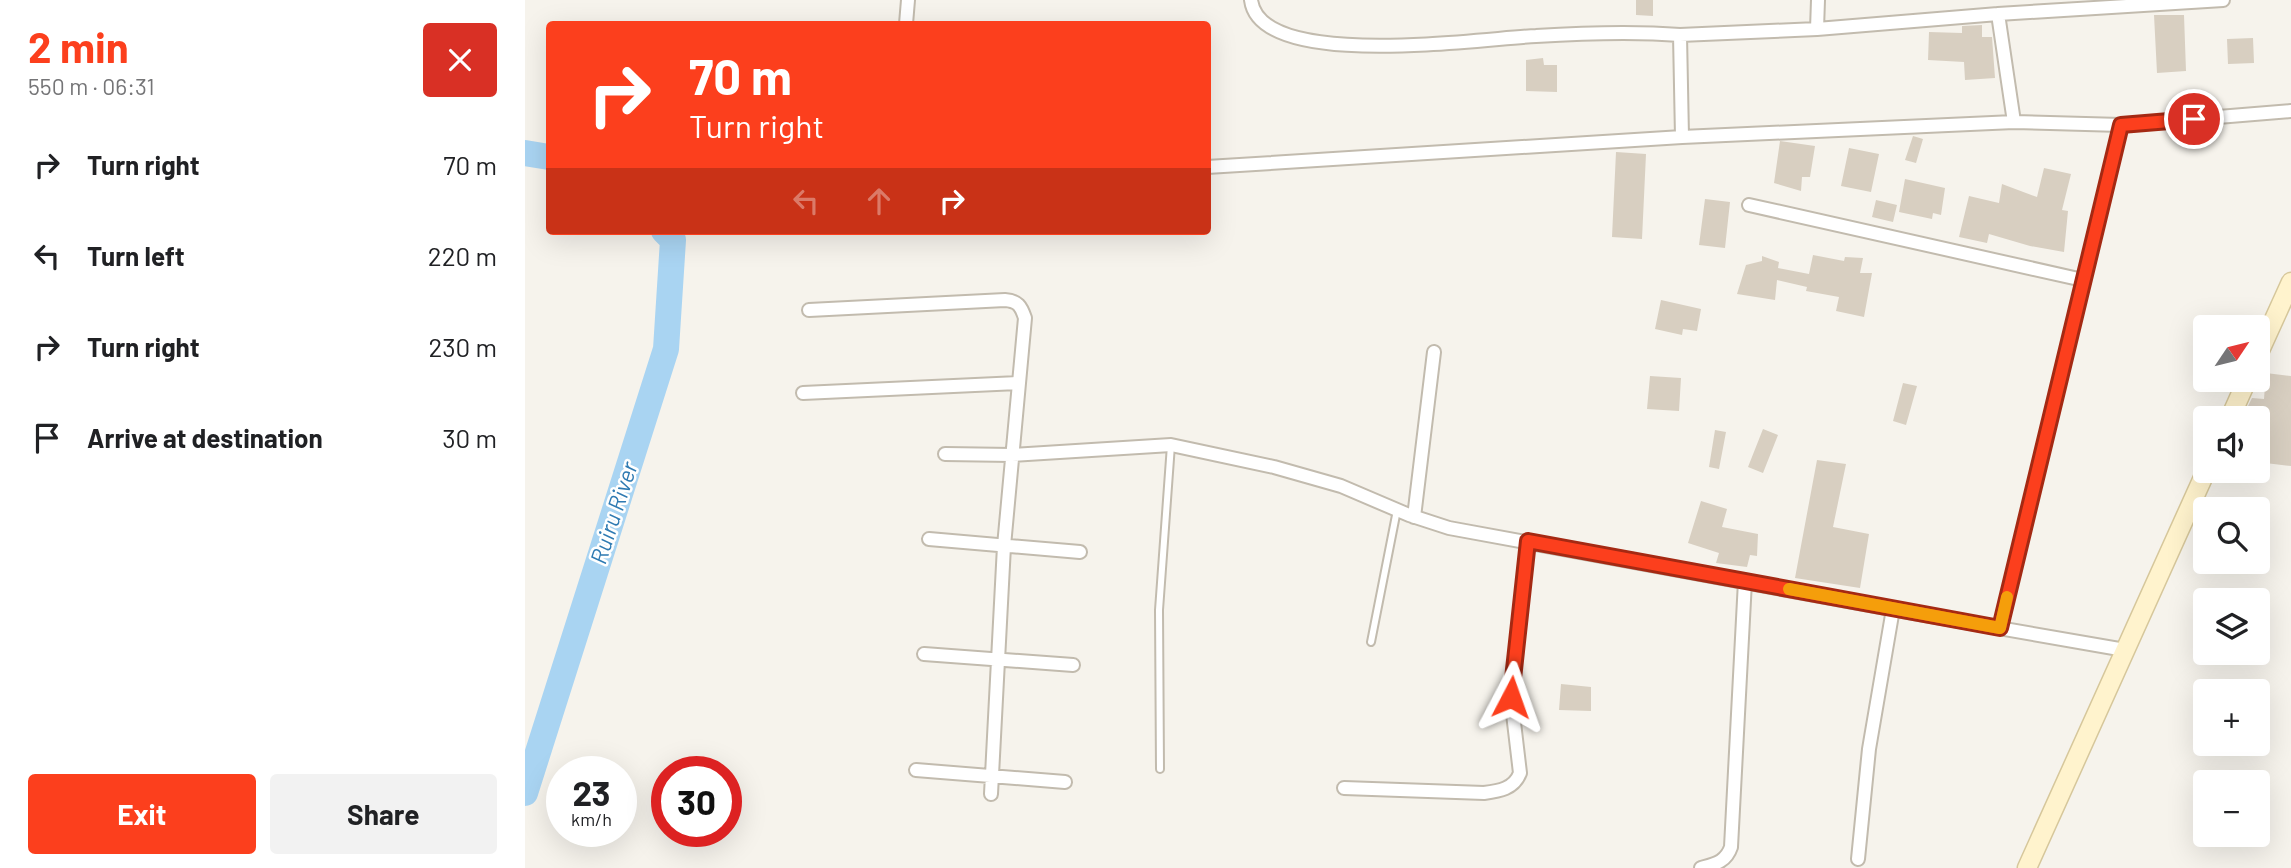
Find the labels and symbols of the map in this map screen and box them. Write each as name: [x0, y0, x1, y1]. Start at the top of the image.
pin: [2164, 89, 2224, 149]
north arrow: [2193, 315, 2270, 392]
water label: Ruiru River: [583, 457, 643, 567]
position arrow: [1474, 660, 1548, 734]
speed limit sign: 30: [651, 756, 742, 847]

